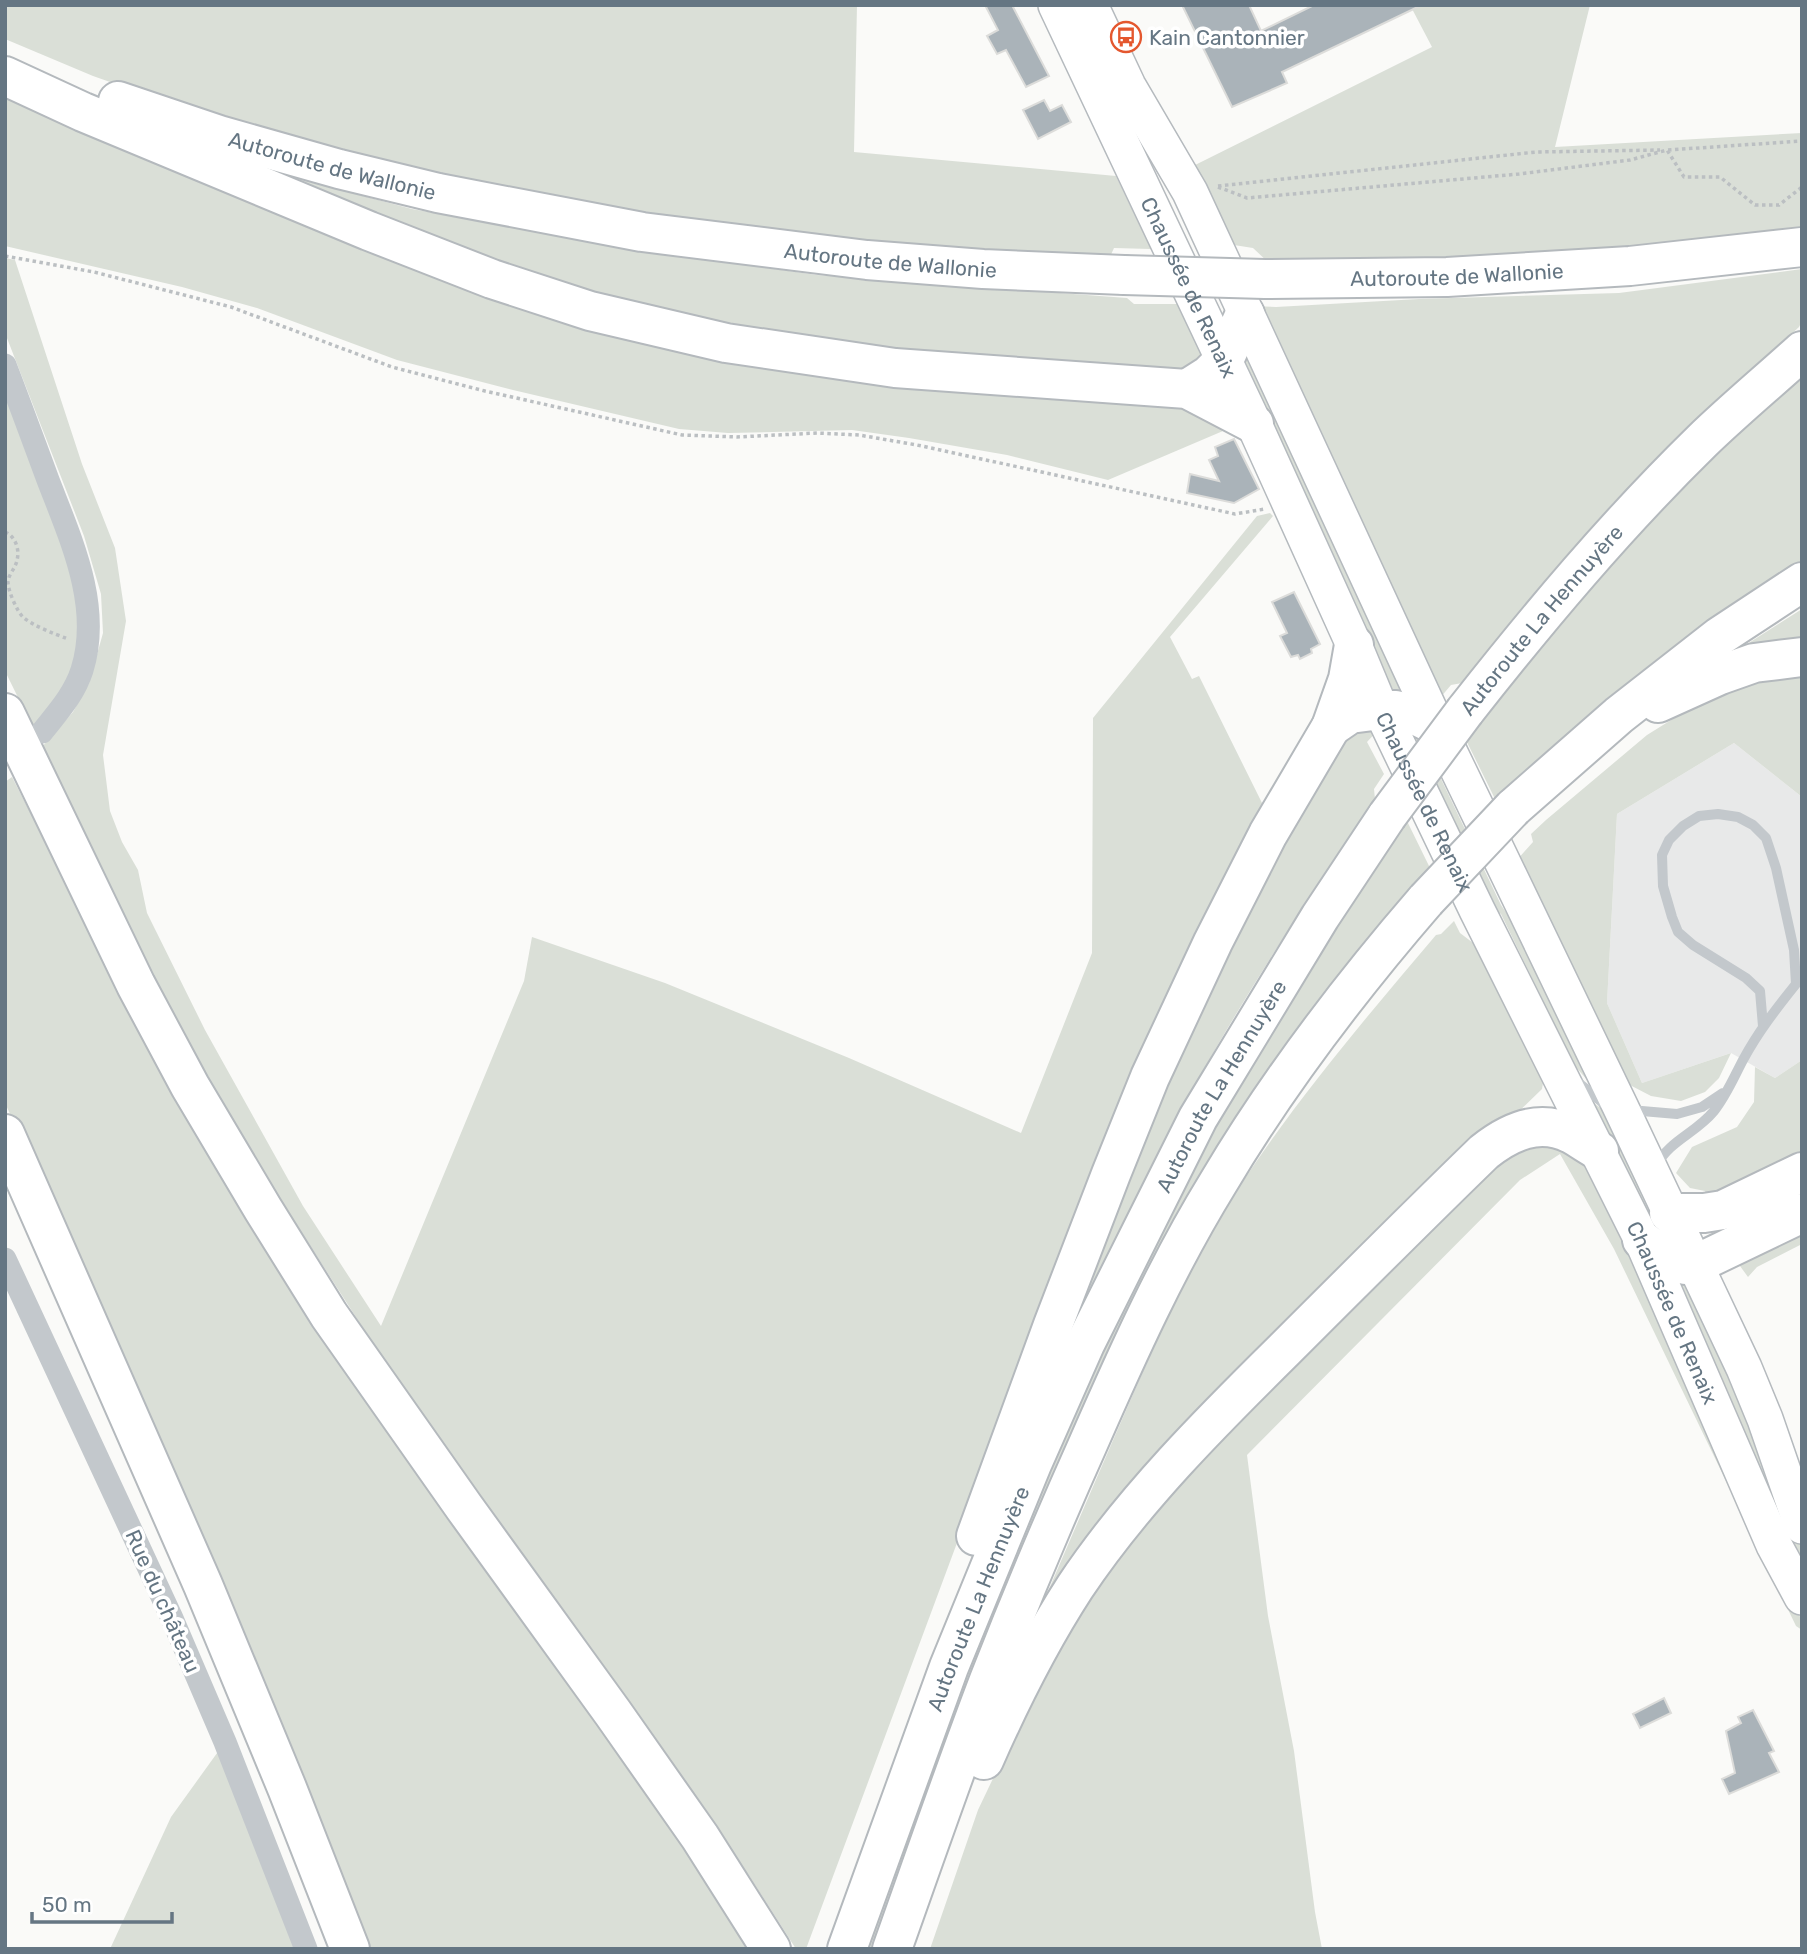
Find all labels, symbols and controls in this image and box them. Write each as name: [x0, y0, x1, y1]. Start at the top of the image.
bus stop icon: Kain Cantonnier: [1109, 20, 1143, 54]
place label: Kain Cantonnier: [1149, 25, 1305, 50]
street label: Autoroute de Wallonie: [226, 126, 439, 205]
street label: Chaussée de Renaix: [1136, 193, 1243, 381]
street label: Autoroute de Wallonie: [783, 237, 997, 282]
street label: Autoroute de Wallonie: [1350, 258, 1564, 291]
street label: Autoroute La Hennuyère: [1454, 519, 1628, 720]
street label: Chaussée de Renaix: [1371, 708, 1479, 896]
street label: Autoroute La Hennuyère: [1150, 975, 1291, 1196]
street label: Chaussée de Renaix: [1622, 1217, 1724, 1408]
street label: Autoroute La Hennuyère: [922, 1482, 1034, 1715]
street label: Rue du château: [120, 1526, 206, 1676]
scale bar: [32, 1881, 172, 1925]
text: 50 m: [42, 1892, 92, 1917]

